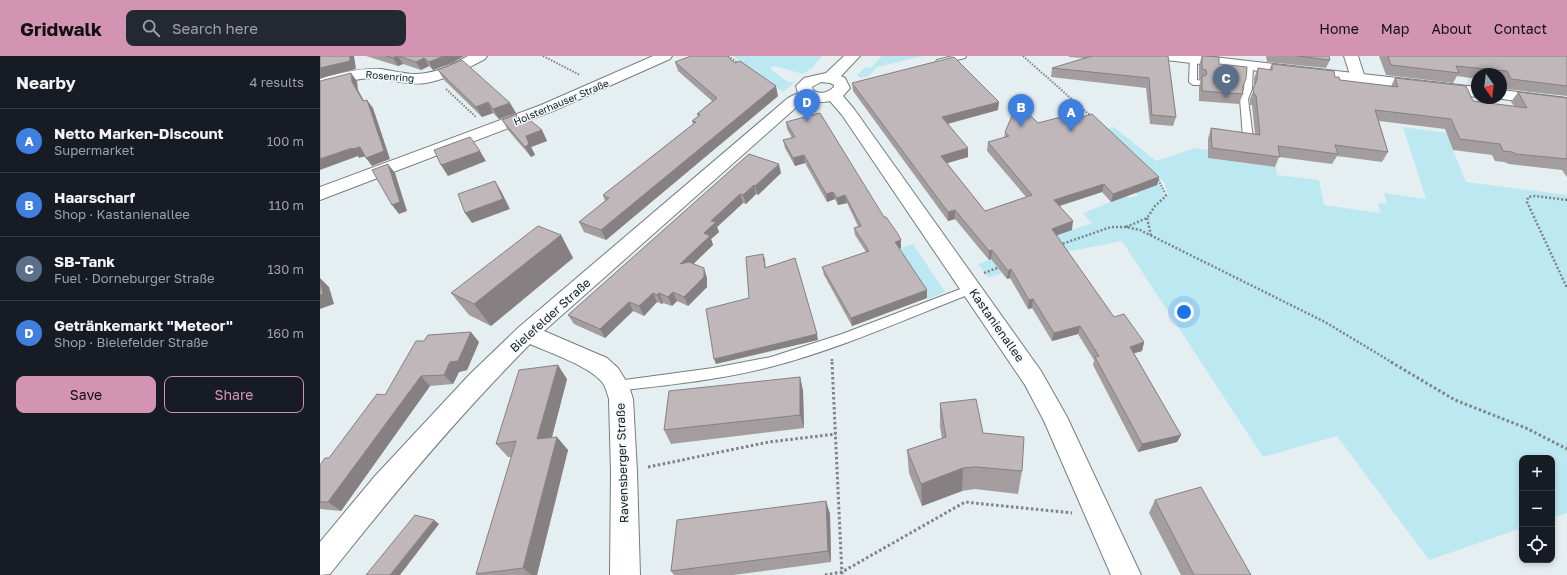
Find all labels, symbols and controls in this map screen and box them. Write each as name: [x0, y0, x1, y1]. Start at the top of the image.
search box: [126, 10, 406, 46]
text: Gridwalk: [20, 17, 102, 40]
icon: search: [140, 17, 162, 39]
text: Search here: [172, 19, 258, 37]
text: Home: [1319, 20, 1359, 37]
text: Map: [1381, 20, 1409, 37]
text: About: [1431, 20, 1472, 37]
text: Contact: [1494, 20, 1547, 37]
pin: C: [1213, 65, 1239, 98]
street label: Rosenring: [365, 68, 415, 84]
north arrow: [1471, 68, 1507, 104]
text: Nearby: [16, 72, 76, 93]
text: 4 results: [250, 74, 304, 90]
street label: Holsterhauser Straße: [512, 76, 611, 128]
pin: D: [794, 89, 820, 122]
pin: B: [1008, 94, 1034, 127]
pin: A: [1058, 99, 1084, 132]
text: Netto Marken-Discount: [54, 124, 224, 142]
text: A: [24, 133, 34, 149]
text: 100 m: [267, 133, 304, 149]
text: Supermarket: [54, 142, 135, 158]
text: Haarscharf: [54, 188, 135, 206]
text: B: [24, 197, 34, 213]
text: 110 m: [269, 197, 304, 213]
text: Shop · Kastanienallee: [54, 206, 190, 222]
text: SB-Tank: [54, 252, 115, 270]
text: C: [24, 261, 34, 277]
text: 130 m: [267, 261, 304, 277]
text: Fuel · Dorneburger Straße: [54, 270, 215, 286]
street label: Bielefelder Straße: [507, 275, 593, 355]
street label: Kastanienallee: [966, 285, 1028, 365]
your location: [1174, 302, 1194, 322]
text: Getränkemarkt "Meteor": [54, 316, 233, 334]
text: D: [24, 325, 34, 341]
text: 160 m: [267, 325, 304, 341]
text: Shop · Bielefelder Straße: [54, 334, 208, 350]
button: Save: [16, 376, 156, 413]
button: Share: [164, 376, 304, 413]
street label: Ravensberger Straße: [612, 403, 632, 523]
map controls: [1519, 455, 1555, 563]
button: +: [1519, 455, 1555, 491]
button: −: [1519, 491, 1555, 527]
button: locate: [1519, 527, 1555, 563]

